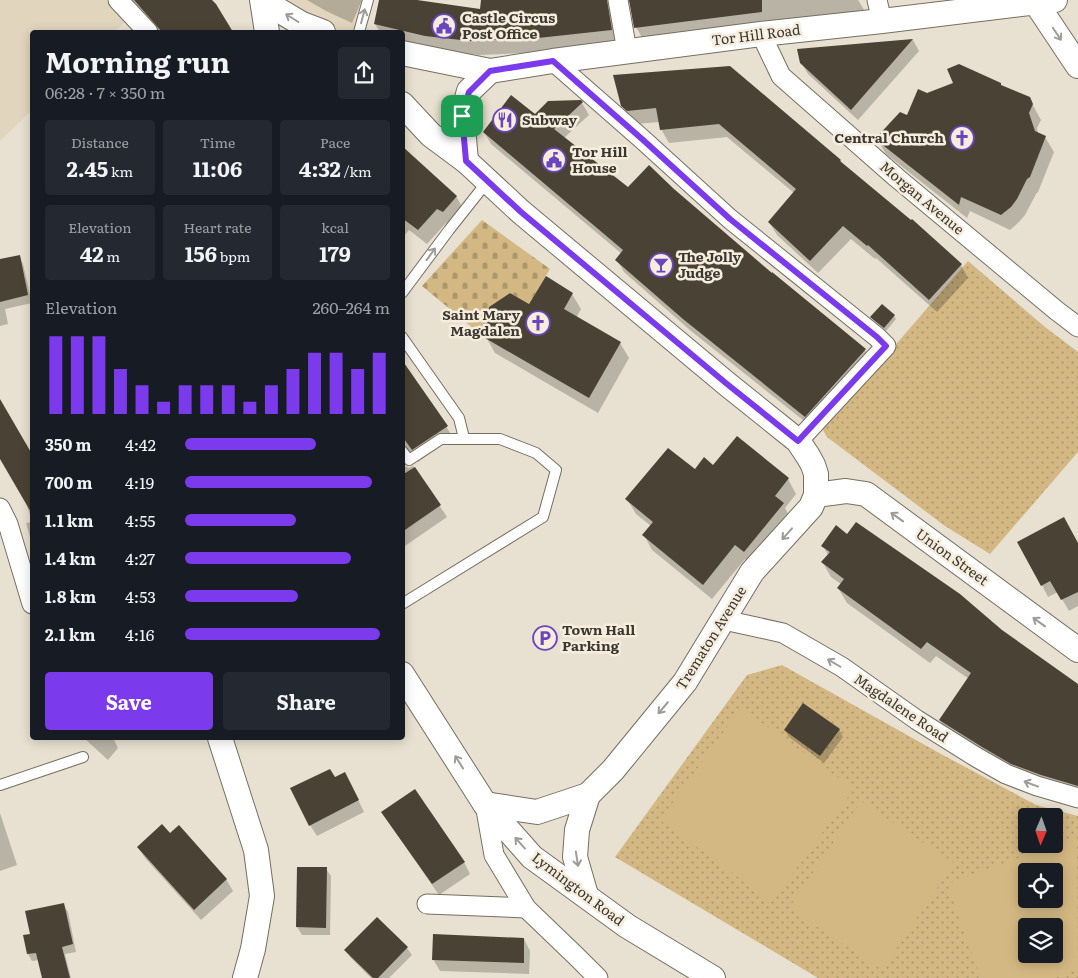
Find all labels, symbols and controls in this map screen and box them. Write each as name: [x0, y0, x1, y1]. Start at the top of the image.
place label: Castle Circus Post Office: [462, 7, 555, 43]
one-way arrow: [359, 9, 368, 25]
one-way arrow: [285, 13, 299, 23]
public building icon: Castle Circus Post Office: [431, 13, 457, 39]
street label: Tor Hill Road: [710, 19, 802, 49]
one-way arrow: [1052, 27, 1062, 41]
text: Morning run: [45, 40, 230, 82]
button: share: [338, 47, 390, 99]
text: 06:28 · 7 × 350 m: [45, 80, 165, 104]
pin: [441, 95, 483, 137]
icon: arrive: [448, 102, 476, 130]
restaurant icon: Subway: [492, 107, 518, 133]
place label: Subway: [522, 109, 577, 129]
church icon: Central Church: [949, 125, 975, 151]
place label: Central Church: [834, 127, 944, 147]
text: Distance: [71, 132, 129, 152]
text: Time: [200, 132, 235, 152]
text: Pace: [320, 132, 350, 152]
place label: Tor Hill House: [572, 141, 628, 177]
public building icon: Tor Hill House: [541, 147, 567, 173]
text: 2.45: [67, 152, 108, 183]
text: 11:06: [193, 152, 242, 183]
text: 4:32: [299, 152, 341, 183]
street label: Morgan Avenue: [876, 156, 969, 239]
text: km: [108, 161, 133, 181]
text: /km: [341, 161, 372, 181]
text: Elevation: [68, 217, 131, 237]
text: Heart rate: [184, 217, 251, 237]
text: kcal: [321, 217, 349, 237]
text: 42: [80, 237, 104, 268]
text: 156: [185, 237, 217, 268]
text: 179: [319, 237, 351, 268]
text: m: [104, 246, 120, 266]
text: bpm: [217, 246, 250, 266]
place label: The Jolly Judge: [678, 246, 742, 282]
one-way arrow: [426, 247, 436, 261]
bar icon: The Jolly Judge: [648, 252, 674, 278]
text: Elevation: [45, 295, 117, 319]
text: 260–264 m: [312, 295, 390, 319]
place label: Saint Mary Magdalen: [442, 304, 520, 340]
church icon: Saint Mary Magdalen: [525, 310, 551, 336]
text: 350 m: [45, 432, 92, 456]
text: 4:42: [125, 432, 156, 456]
text: 700 m: [45, 470, 93, 494]
text: 4:19: [125, 470, 154, 494]
text: 1.1 km: [45, 508, 93, 532]
text: 4:55: [125, 508, 155, 532]
one-way arrow: [890, 512, 904, 522]
street label: Union Street: [912, 523, 993, 590]
one-way arrow: [781, 527, 793, 540]
text: 1.4 km: [45, 546, 96, 570]
text: 4:27: [125, 546, 155, 570]
street label: Trematon Avenue: [670, 582, 750, 693]
text: 1.8 km: [45, 584, 96, 608]
text: 4:53: [125, 584, 156, 608]
one-way arrow: [1033, 616, 1046, 627]
place label: Town Hall Parking: [562, 619, 635, 655]
text: 2.1 km: [45, 622, 95, 646]
text: 4:16: [125, 622, 154, 646]
parking icon: Town Hall Parking: [532, 625, 558, 651]
one-way arrow: [827, 657, 841, 667]
street label: Magdalene Road: [850, 668, 953, 746]
button: Save: [45, 672, 213, 730]
button: Share: [223, 672, 390, 730]
one-way arrow: [658, 702, 669, 715]
one-way arrow: [453, 756, 463, 770]
one-way arrow: [1024, 779, 1039, 788]
north arrow: [1018, 808, 1062, 852]
map controls: [1018, 808, 1063, 963]
one-way arrow: [515, 837, 526, 850]
street label: Lymington Road: [528, 847, 629, 930]
one-way arrow: [572, 851, 582, 867]
button: locate: [1018, 863, 1063, 908]
button: layers: [1018, 918, 1063, 963]

